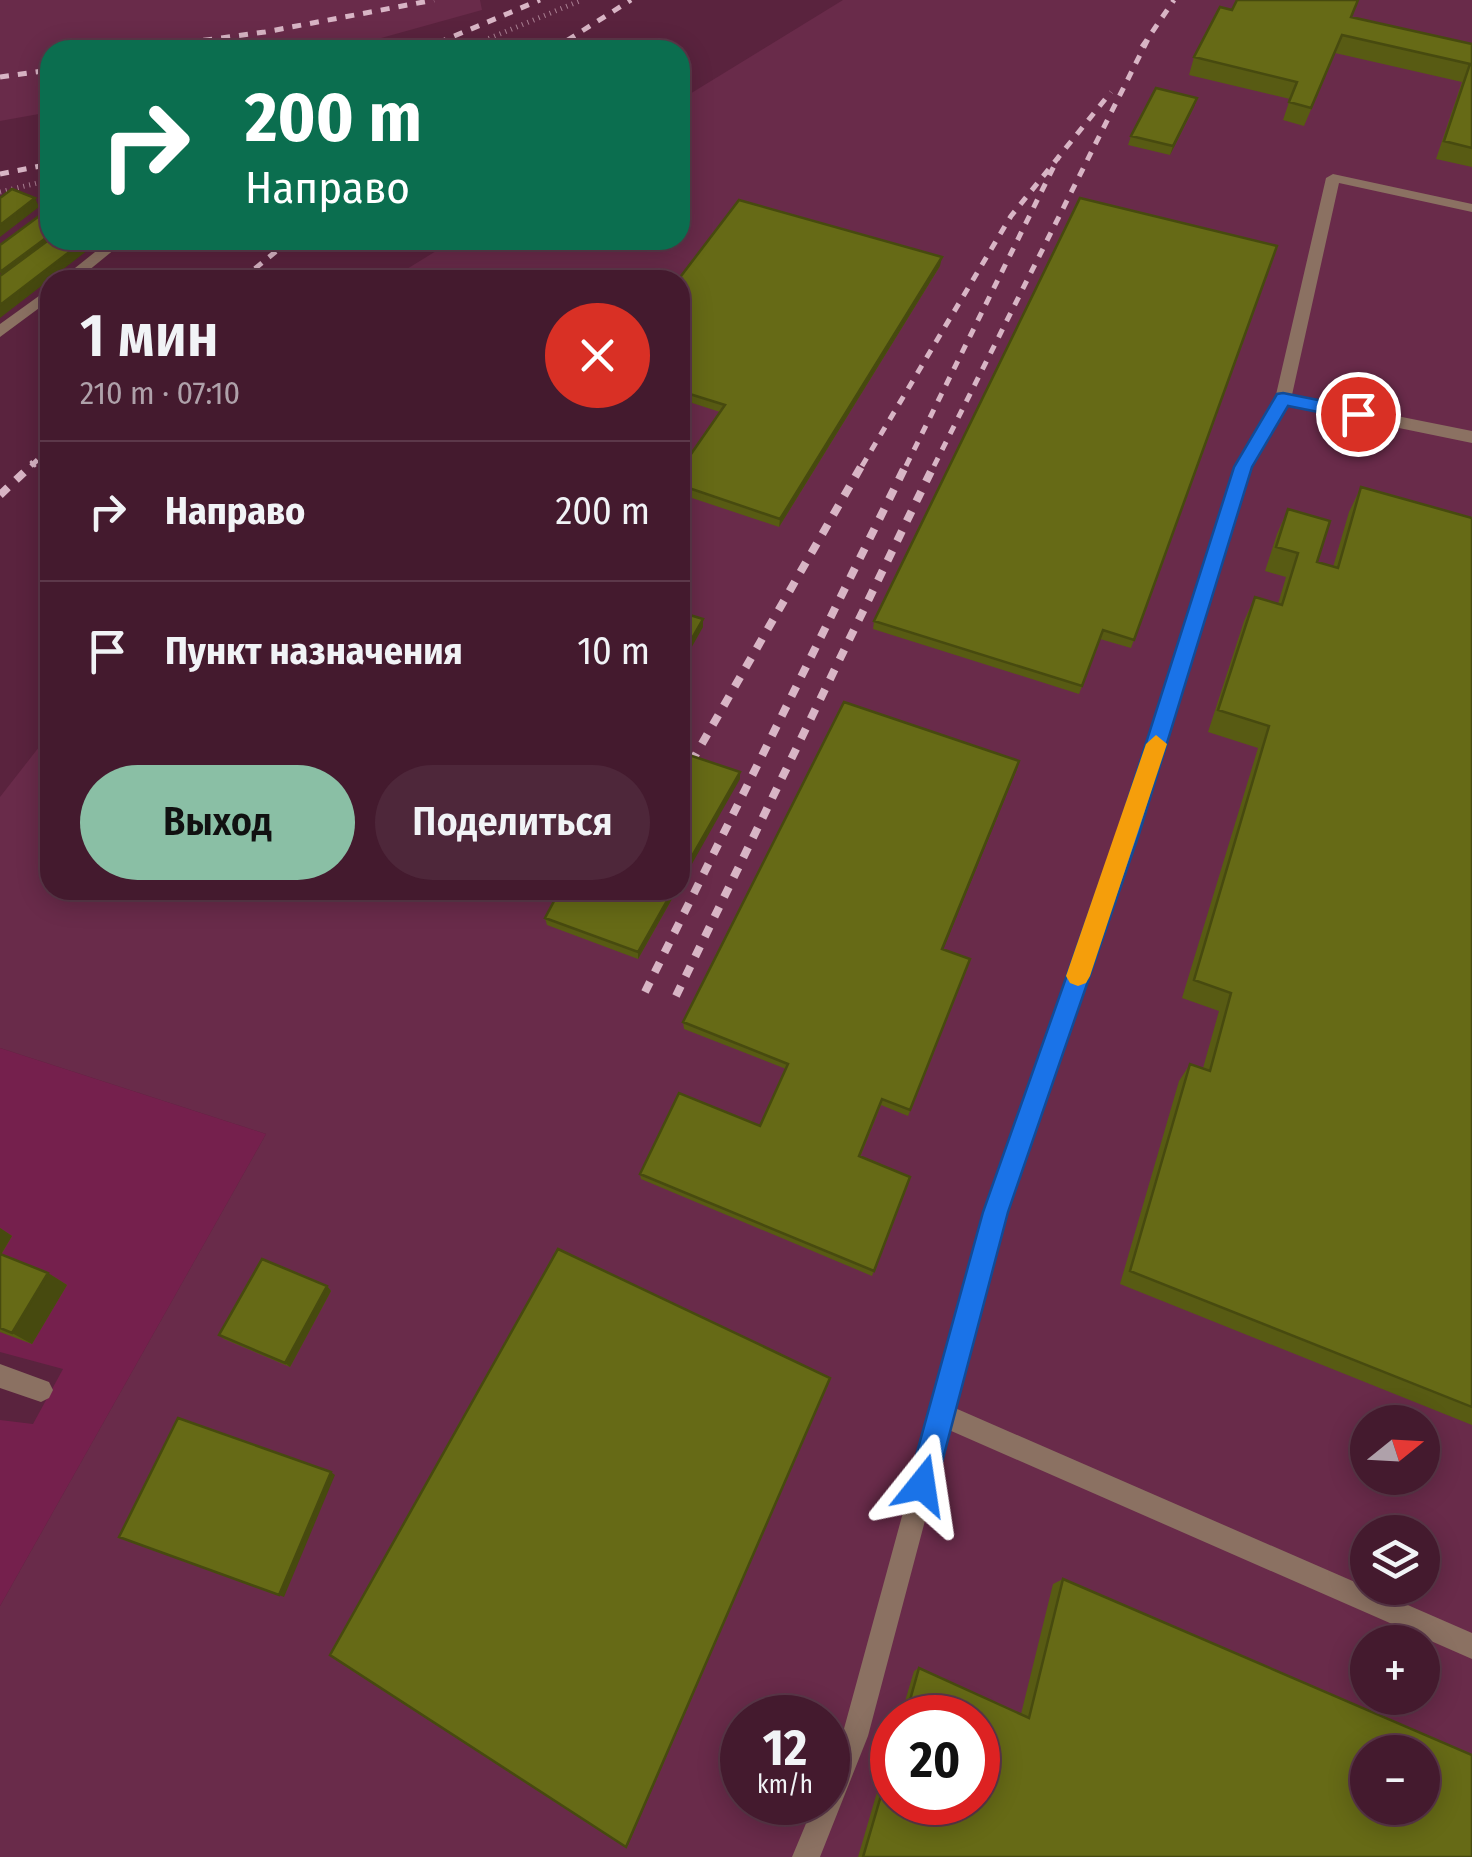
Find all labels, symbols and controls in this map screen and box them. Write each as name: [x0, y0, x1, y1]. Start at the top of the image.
text: 200 m: [245, 76, 422, 160]
icon: right: [80, 80, 210, 210]
text: Направо: [245, 161, 410, 215]
text: 1 мин: [80, 300, 219, 372]
button: close: [545, 303, 650, 408]
pin: [1316, 372, 1401, 457]
text: 210 m · 07:10: [80, 374, 240, 412]
icon: arrive: [1331, 387, 1386, 442]
icon: right: [80, 484, 135, 539]
text: Направо: [165, 488, 305, 534]
text: 200 m: [555, 488, 650, 534]
icon: arrive: [80, 624, 135, 679]
text: Пункт назначения: [165, 628, 463, 674]
text: 10 m: [577, 628, 650, 674]
button: Выход: [80, 765, 355, 880]
button: Поделиться: [375, 765, 650, 880]
north arrow: [1350, 1405, 1440, 1495]
map controls: [1350, 1405, 1440, 1825]
position arrow: [870, 1433, 974, 1537]
button: layers: [1350, 1515, 1440, 1605]
button: +: [1350, 1625, 1440, 1715]
speed limit sign: 20: [870, 1695, 1000, 1825]
text: 12: [763, 1718, 807, 1778]
button: −: [1350, 1735, 1440, 1825]
text: km/h: [757, 1770, 813, 1800]

